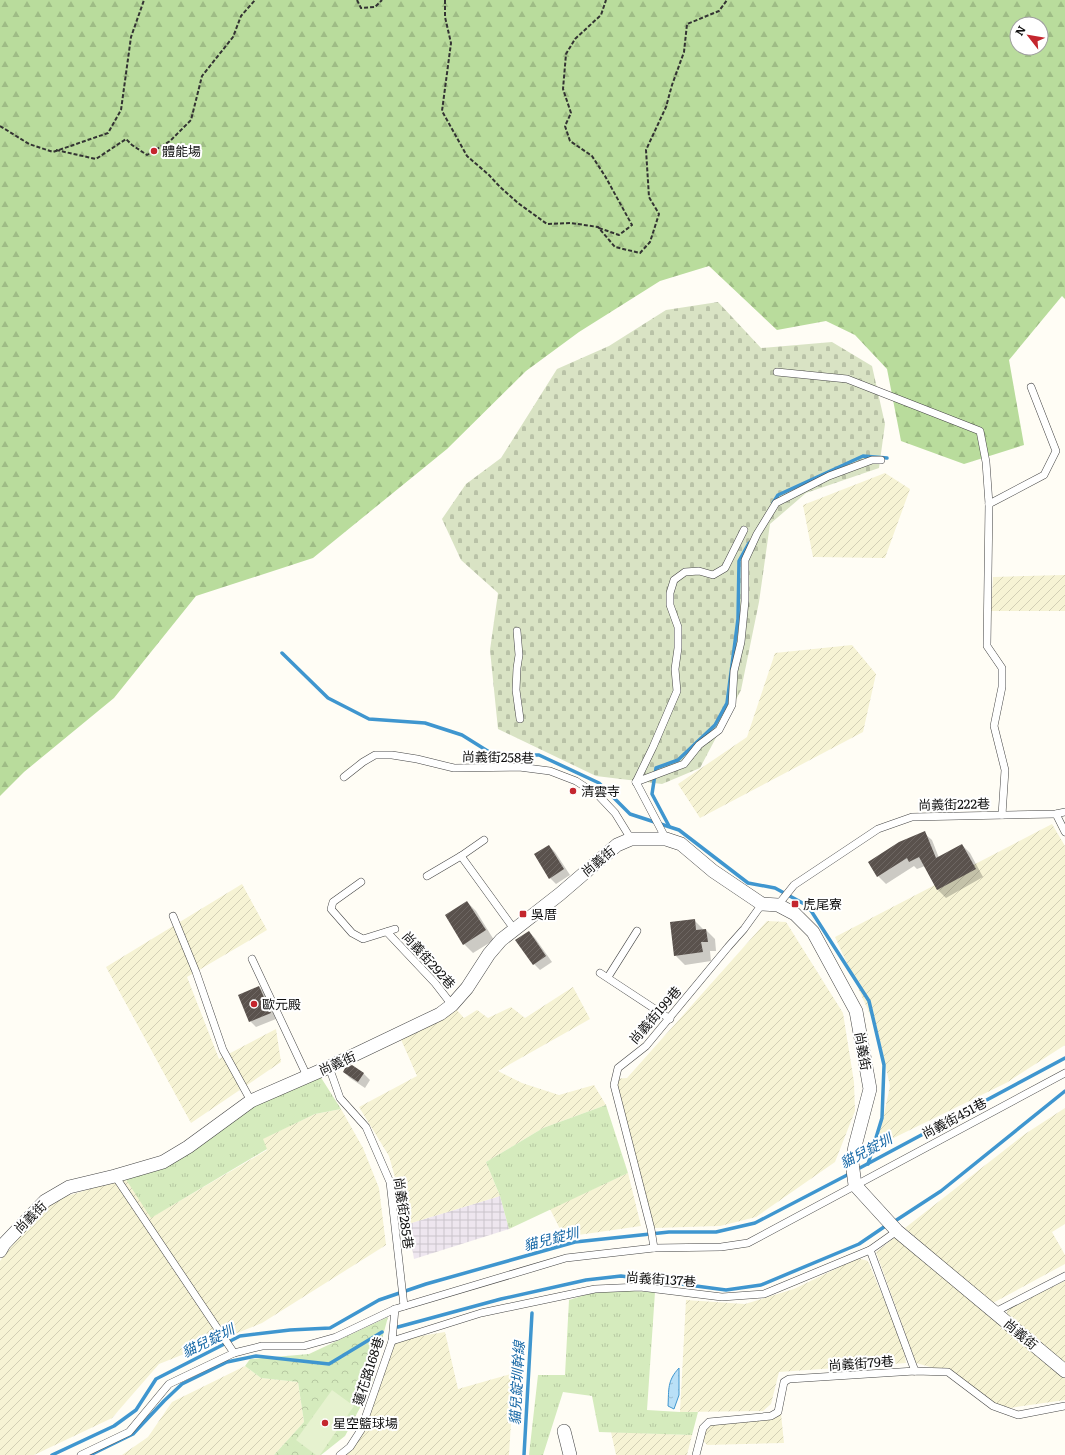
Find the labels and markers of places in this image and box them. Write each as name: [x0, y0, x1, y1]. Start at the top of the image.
place label: 體能場: [162, 141, 201, 160]
marker: 體能場: [149, 146, 159, 156]
place label: 清雲寺: [581, 781, 620, 800]
marker: 清雲寺: [568, 786, 578, 796]
place label: 虎尾寮: [803, 894, 842, 913]
marker: 虎尾寮: [790, 899, 800, 909]
place label: 吳厝: [531, 904, 557, 923]
marker: 吳厝: [518, 909, 528, 919]
place label: 歐元殿: [262, 994, 301, 1013]
marker: 歐元殿: [249, 999, 259, 1009]
place label: 星空籃球場: [333, 1413, 398, 1432]
marker: 星空籃球場: [320, 1418, 330, 1428]

